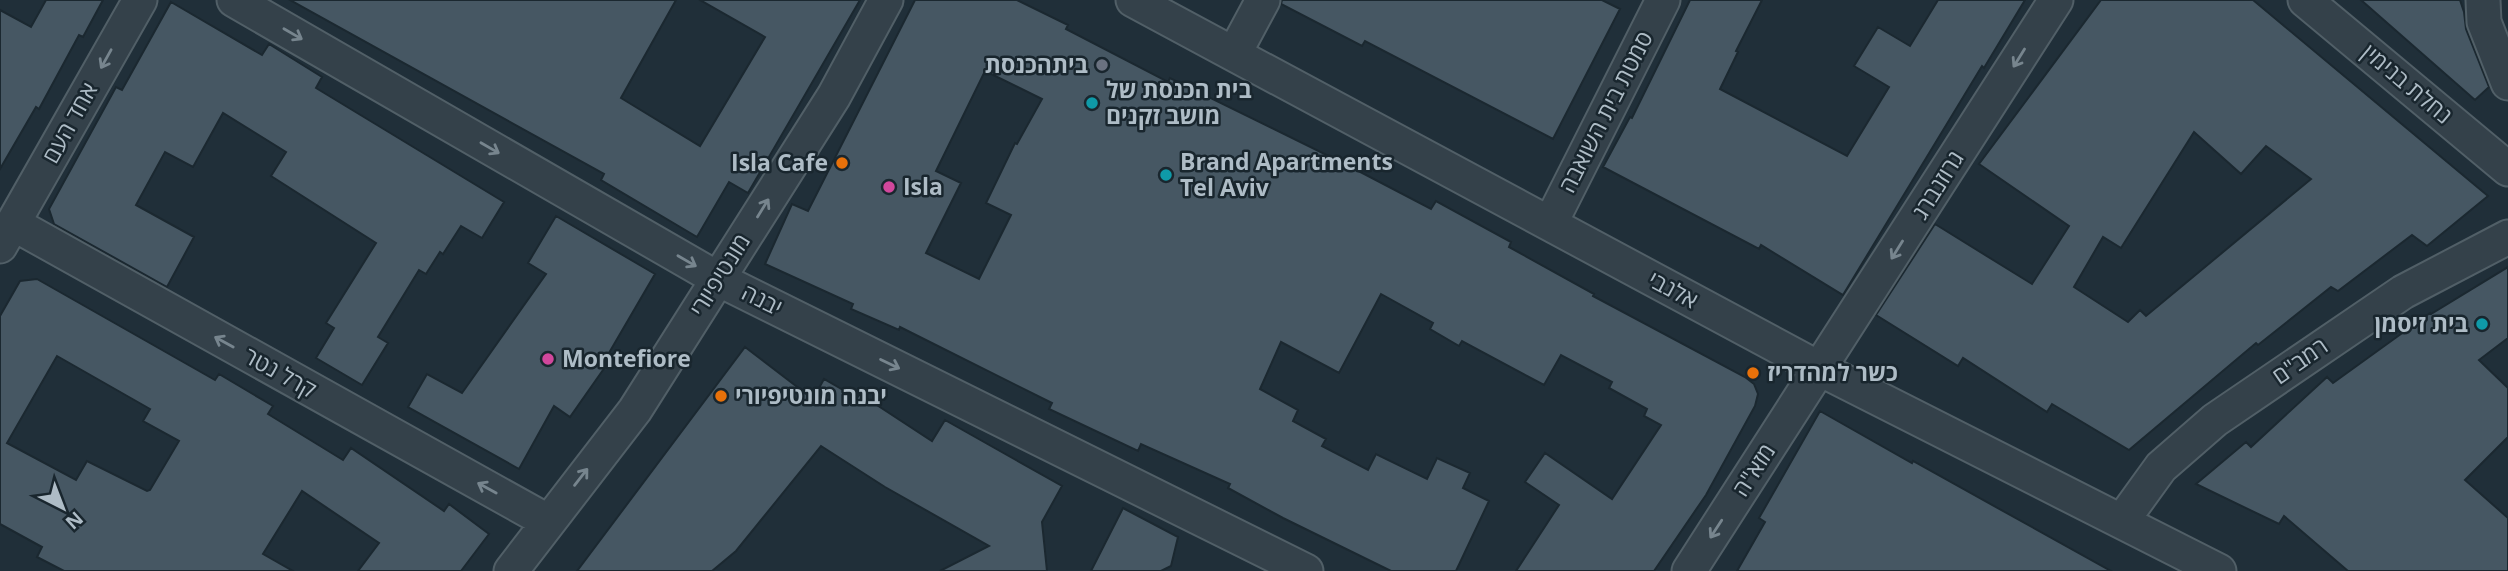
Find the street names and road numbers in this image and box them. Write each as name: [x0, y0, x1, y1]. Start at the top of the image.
street label: סמטת בית השואבה: [1551, 25, 1660, 198]
street label: נחלת בנימין: [2356, 36, 2460, 131]
street label: אחד העם: [34, 76, 104, 169]
street label: גרוזנברג: [1904, 144, 1971, 225]
street label: מונטיפיורי: [681, 227, 757, 322]
street label: אלנבי: [1643, 263, 1704, 315]
street label: יבנה: [737, 276, 788, 323]
street label: רמב"ם: [2265, 329, 2334, 391]
street label: קרל נטר: [239, 339, 322, 405]
street label: מזא"ה: [1724, 437, 1782, 502]

